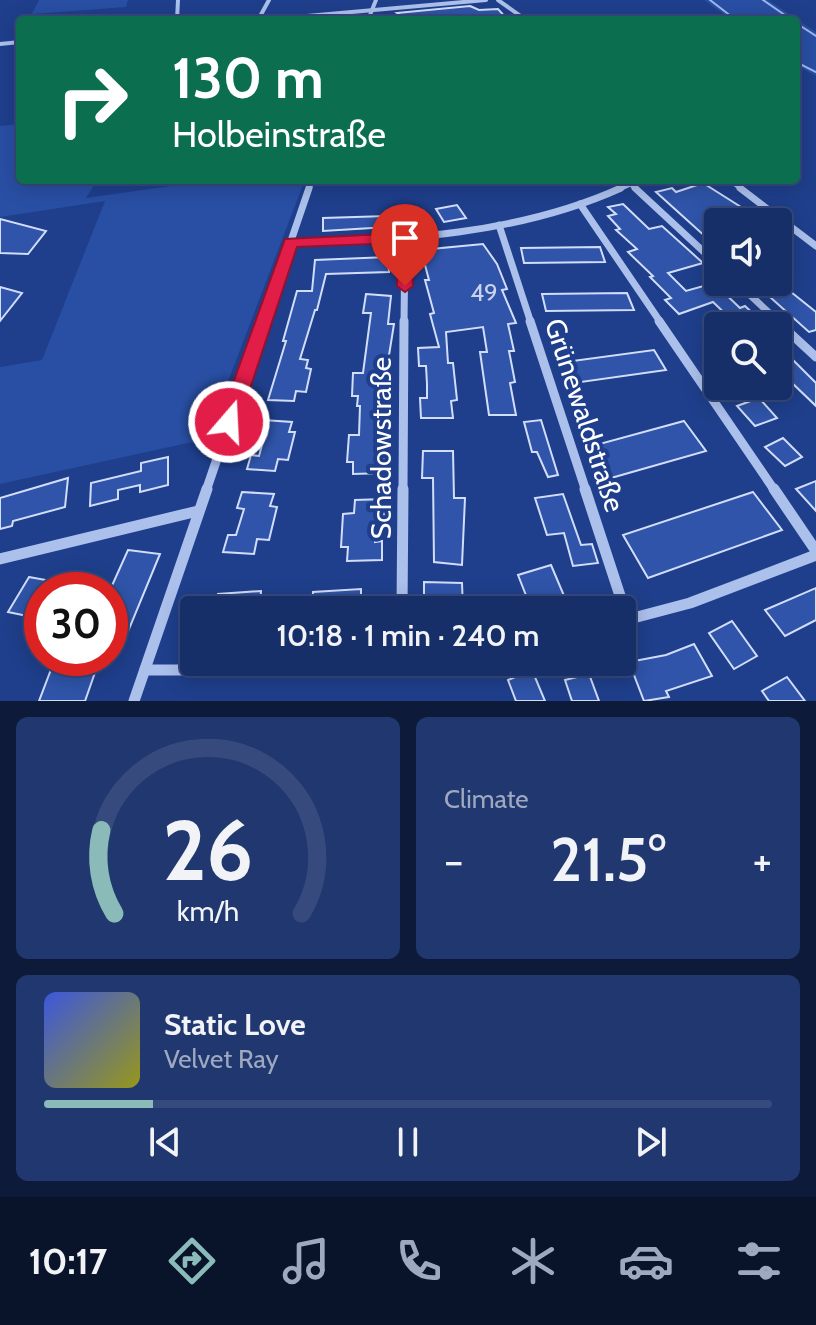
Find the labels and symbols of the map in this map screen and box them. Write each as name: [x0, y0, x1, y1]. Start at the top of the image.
pin: [371, 204, 439, 286]
house number: 49: [470, 278, 498, 307]
street label: Grünewaldstraße: [538, 314, 632, 516]
street label: Schadowstraße: [364, 357, 398, 539]
position arrow: [187, 380, 271, 464]
speed limit sign: 30: [24, 572, 128, 676]

